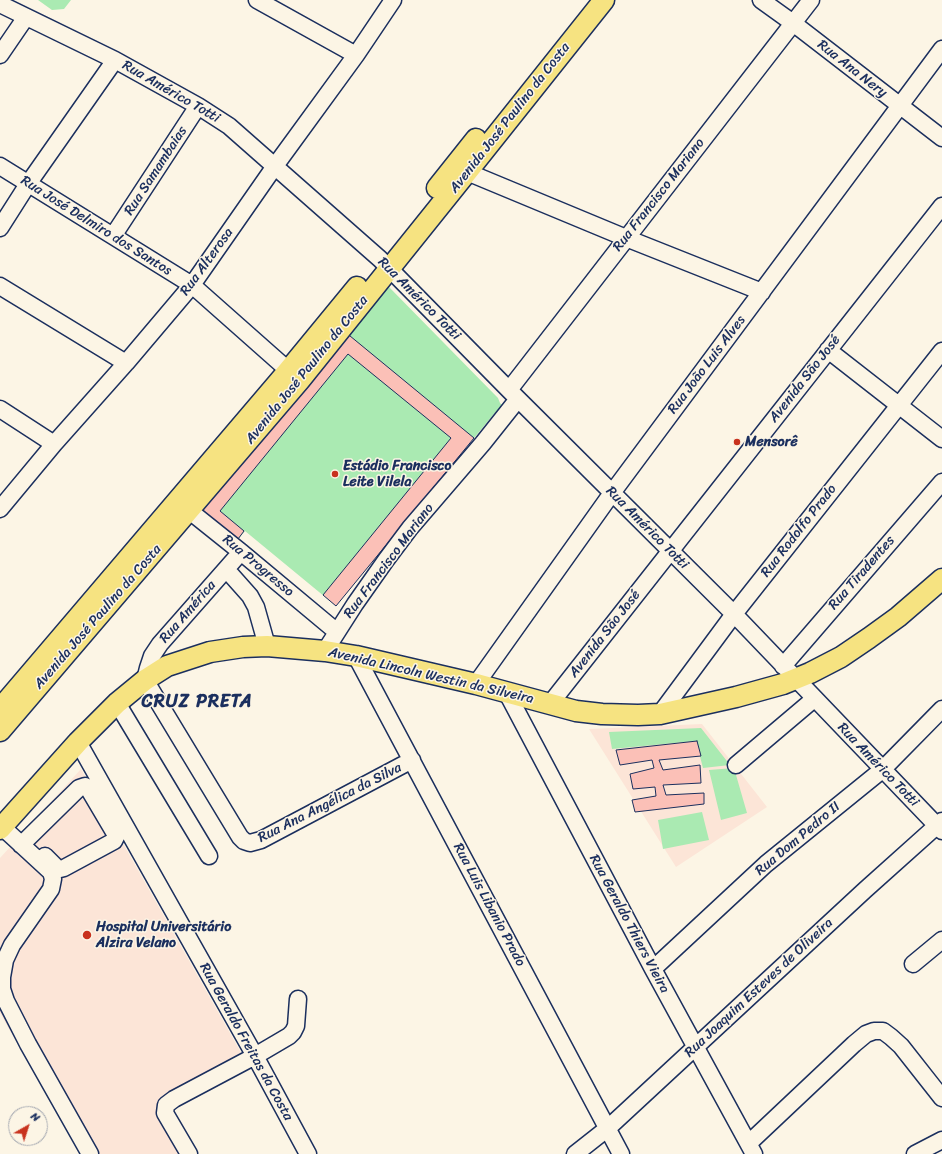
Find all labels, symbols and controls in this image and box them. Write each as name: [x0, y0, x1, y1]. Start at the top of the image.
street label: Rua Ana Nery: [814, 37, 890, 101]
street label: Avenida José Paulino da Costa: [446, 40, 574, 196]
street label: Rua Américo Totti: [119, 57, 223, 127]
street label: Rua Samambaias: [121, 123, 191, 219]
street label: Rua Francisco Mariano: [610, 135, 708, 255]
street label: Rua José Delmiro dos Santos: [17, 173, 175, 279]
street label: Rua Alterosa: [177, 225, 237, 299]
street label: Rua Américo Totti: [374, 254, 464, 344]
street label: Avenida José Paulino da Costa: [242, 292, 372, 448]
street label: Rua João Luis Alves: [665, 313, 749, 417]
street label: Avenida São José: [766, 332, 844, 426]
place label: Mensorê: [745, 434, 798, 450]
marker: Mensorê: [732, 437, 742, 447]
place label: Estádio Francisco Leite Vilela: [343, 458, 451, 490]
marker: Estádio Francisco Leite Vilela: [330, 469, 340, 479]
street label: Rua Rodolfo Prado: [758, 481, 840, 581]
street label: Rua Américo Totti: [602, 483, 692, 573]
street label: Rua Francisco Mariano: [340, 500, 438, 622]
street label: Rua Progresso: [219, 531, 297, 601]
street label: Rua Tiradentes: [825, 533, 899, 613]
street label: Avenida José Paulino da Costa: [31, 541, 165, 693]
street label: Rua América: [156, 577, 220, 647]
street label: Avenida São José: [566, 587, 644, 681]
street label: Avenida Lincoln Westin da Silveira: [327, 644, 535, 708]
district label: CRUZ PRETA: [142, 691, 252, 713]
street label: Rua Américo Totti: [834, 720, 922, 810]
street label: Rua Ana Angélica da Silva: [255, 759, 405, 847]
street label: Rua Dom Pedro II: [752, 799, 844, 879]
street label: Rua Luis Libanio Prado: [449, 840, 529, 970]
street label: Rua Geraldo Thiers Vieira: [585, 852, 673, 996]
street label: Rua Joaquim Esteves de Oliveira: [681, 915, 837, 1061]
place label: Hospital Universitário Alzira Velano: [96, 919, 231, 952]
marker: Hospital Universitário Alzira Velano: [81, 929, 93, 941]
street label: Rua Geraldo Freitas da Costa: [196, 960, 296, 1124]
north arrow: [8, 1106, 48, 1146]
text: N: [26, 1107, 44, 1127]

